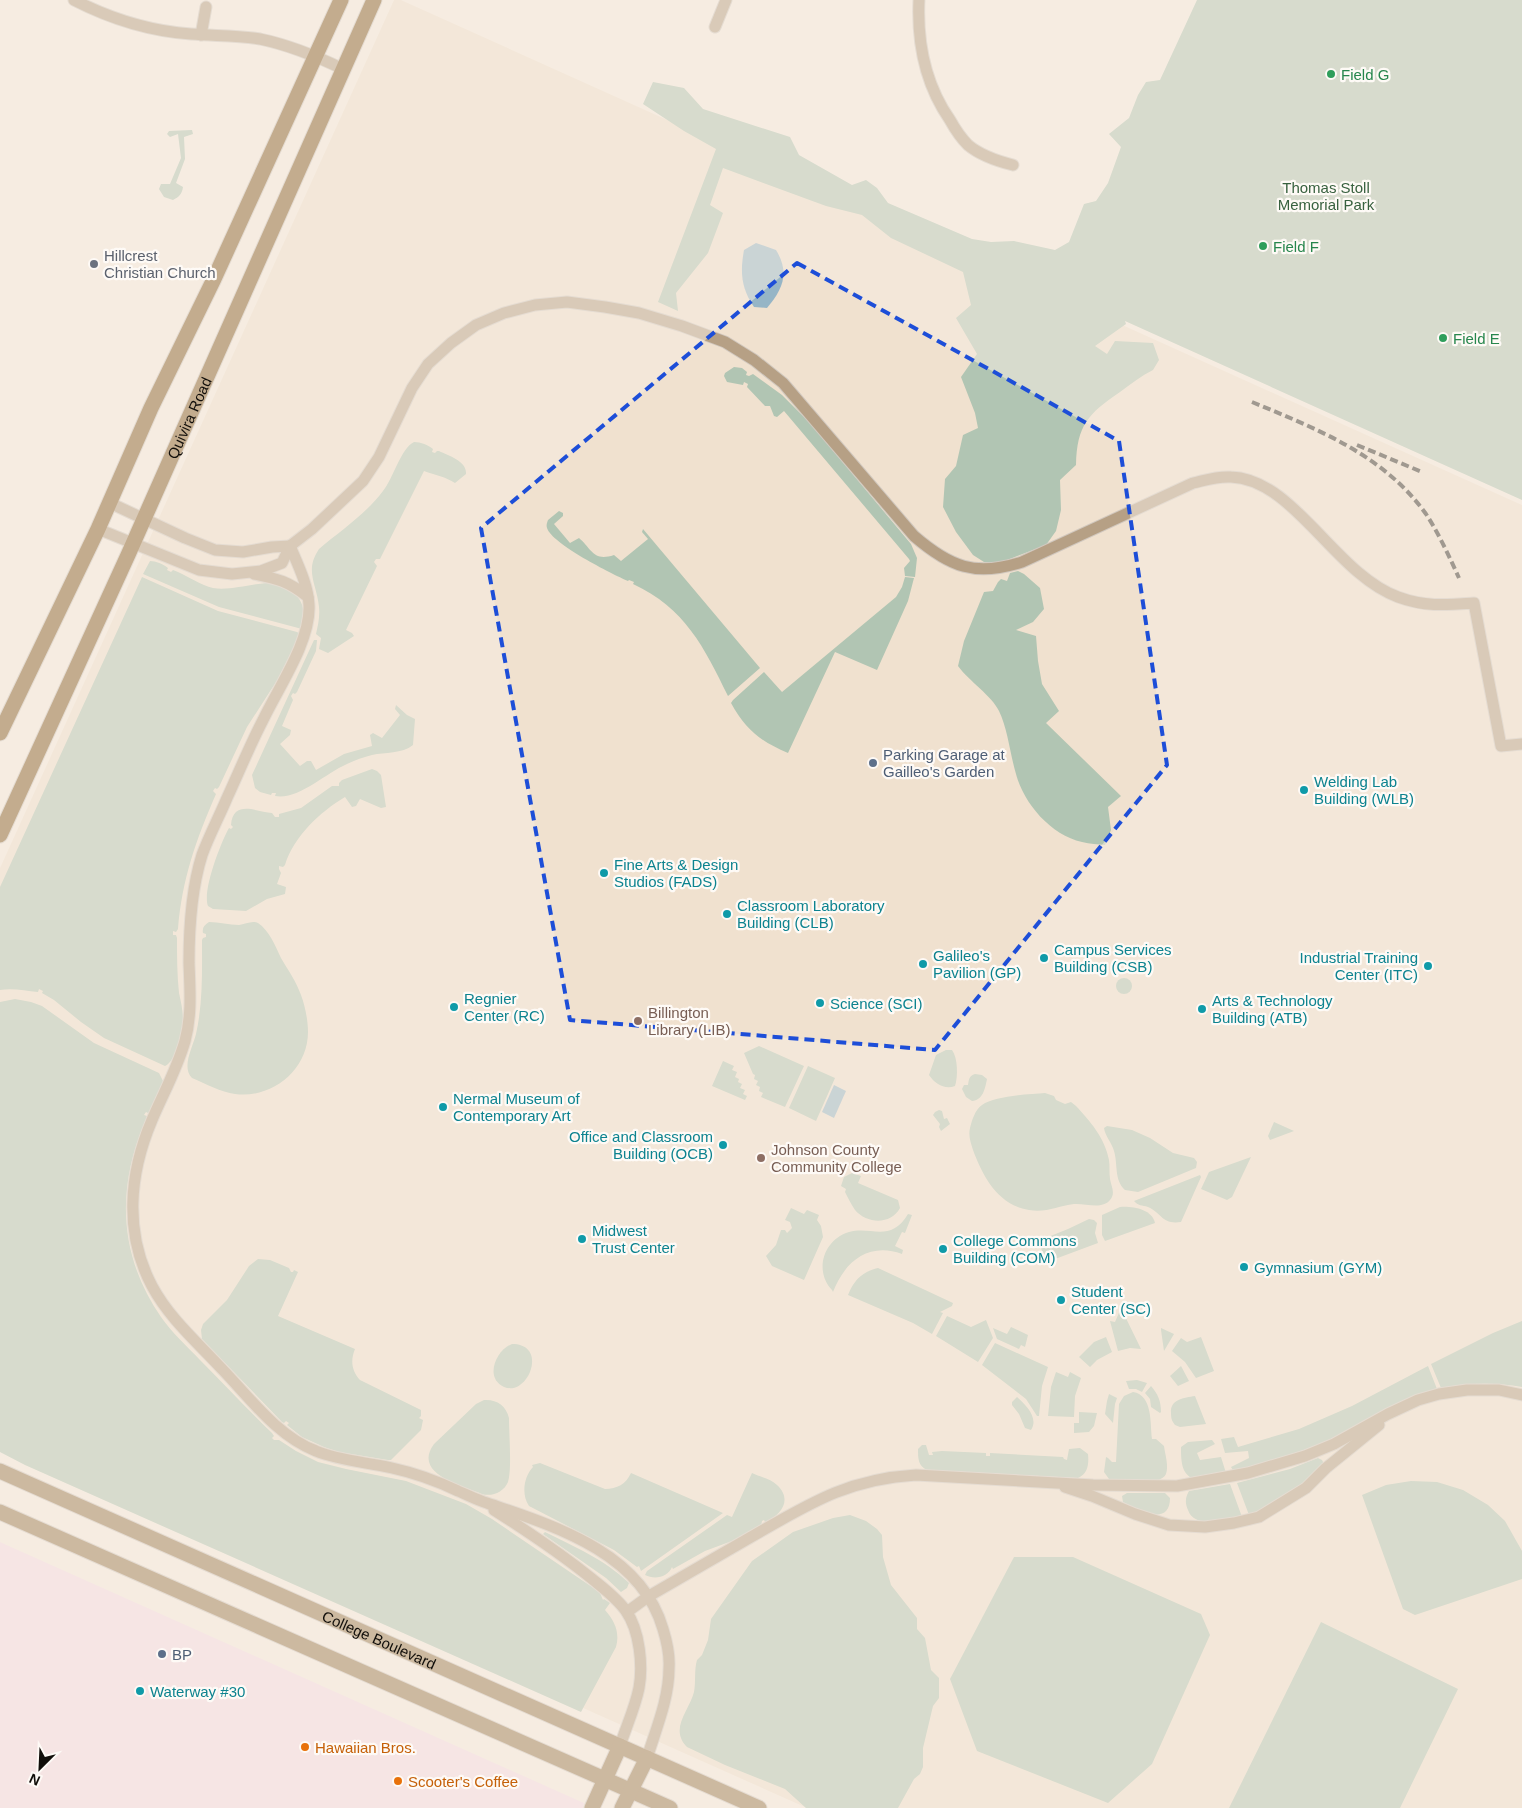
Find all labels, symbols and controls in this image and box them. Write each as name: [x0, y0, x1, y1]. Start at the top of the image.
place label: Field G: [1341, 66, 1389, 83]
marker: Field G: [1325, 68, 1337, 80]
park label: Thomas Stoll Memorial Park: [1278, 179, 1375, 213]
place label: Field F: [1273, 238, 1319, 255]
marker: Field F: [1257, 240, 1269, 252]
place label: Hillcrest Christian Church: [104, 247, 216, 281]
marker: Hillcrest Christian Church: [88, 258, 100, 270]
place label: Field E: [1453, 330, 1500, 347]
marker: Field E: [1437, 332, 1449, 344]
street label: Quivira Road: [163, 374, 214, 461]
place label: Parking Garage at Gailleo's Garden: [883, 746, 1006, 780]
marker: Parking Garage at Gailleo's Garden: [867, 757, 879, 769]
place label: Welding Lab Building (WLB): [1314, 773, 1414, 807]
marker: Welding Lab Building (WLB): [1298, 784, 1310, 796]
place label: Fine Arts & Design Studios (FADS): [614, 856, 738, 890]
marker: Fine Arts & Design Studios (FADS): [598, 867, 610, 879]
place label: Classroom Laboratory Building (CLB): [737, 897, 885, 931]
marker: Classroom Laboratory Building (CLB): [721, 908, 733, 920]
place label: Campus Services Building (CSB): [1054, 941, 1172, 975]
place label: Galileo's Pavilion (GP): [933, 947, 1021, 981]
place label: Industrial Training Center (ITC): [1300, 949, 1418, 983]
marker: Campus Services Building (CSB): [1038, 952, 1050, 964]
marker: Galileo's Pavilion (GP): [917, 958, 929, 970]
marker: Industrial Training Center (ITC): [1422, 960, 1434, 972]
place label: Regnier Center (RC): [464, 990, 545, 1024]
place label: Arts & Technology Building (ATB): [1212, 992, 1333, 1026]
place label: Science (SCI): [830, 995, 923, 1012]
marker: Science (SCI): [814, 997, 826, 1009]
marker: Regnier Center (RC): [448, 1001, 460, 1013]
marker: Arts & Technology Building (ATB): [1196, 1003, 1208, 1015]
place label: Billington Library (LIB): [648, 1004, 731, 1038]
marker: Billington Library (LIB): [632, 1015, 644, 1027]
place label: Nermal Museum of Contemporary Art: [453, 1090, 581, 1124]
marker: Nermal Museum of Contemporary Art: [437, 1101, 449, 1113]
place label: Office and Classroom Building (OCB): [569, 1128, 713, 1162]
marker: Office and Classroom Building (OCB): [717, 1139, 729, 1151]
place label: Johnson County Community College: [771, 1141, 902, 1175]
marker: Johnson County Community College: [755, 1152, 767, 1164]
place label: Midwest Trust Center: [592, 1222, 675, 1256]
place label: College Commons Building (COM): [953, 1232, 1076, 1266]
marker: Midwest Trust Center: [576, 1233, 588, 1245]
marker: College Commons Building (COM): [937, 1243, 949, 1255]
place label: Gymnasium (GYM): [1254, 1259, 1382, 1276]
marker: Gymnasium (GYM): [1238, 1261, 1250, 1273]
place label: Student Center (SC): [1071, 1283, 1151, 1317]
marker: Student Center (SC): [1055, 1294, 1067, 1306]
street label: College Boulevard: [320, 1607, 439, 1672]
place label: BP: [172, 1646, 192, 1663]
marker: BP: [156, 1648, 168, 1660]
place label: Waterway #30: [150, 1683, 245, 1700]
marker: Waterway #30: [134, 1685, 146, 1697]
place label: Hawaiian Bros.: [315, 1739, 416, 1756]
marker: Hawaiian Bros.: [299, 1741, 311, 1753]
north arrow: [15, 1743, 65, 1793]
text: N: [27, 1771, 43, 1789]
place label: Scooter's Coffee: [408, 1773, 518, 1790]
marker: Scooter's Coffee: [392, 1775, 404, 1787]

